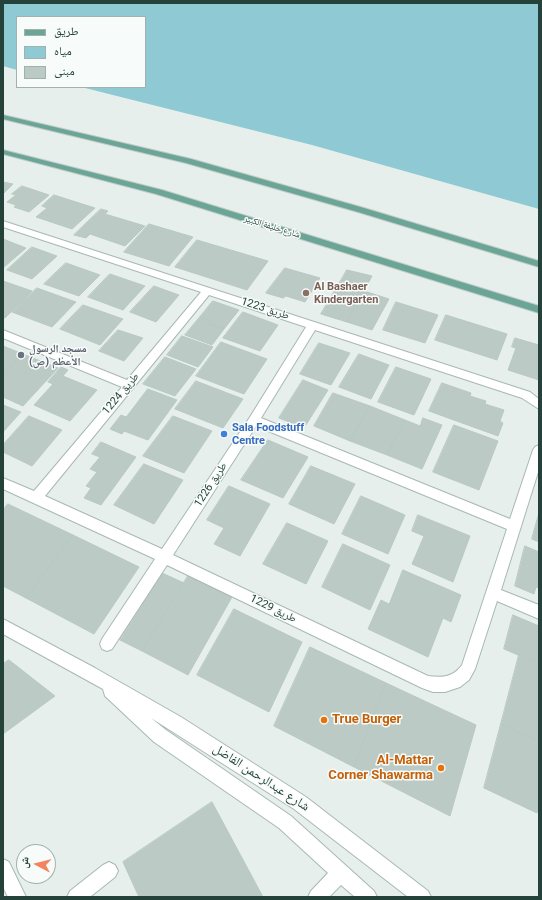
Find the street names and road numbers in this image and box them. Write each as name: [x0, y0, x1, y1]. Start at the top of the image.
street label: شارع خليفة الكبير: [243, 213, 301, 241]
street label: طريق 1223: [239, 295, 291, 323]
street label: طريق 1224: [100, 371, 142, 417]
street label: طريق 1226: [192, 460, 230, 510]
street label: طريق 1229: [248, 592, 298, 626]
street label: شارع عبدالرحمن الفاضل: [210, 741, 312, 815]

